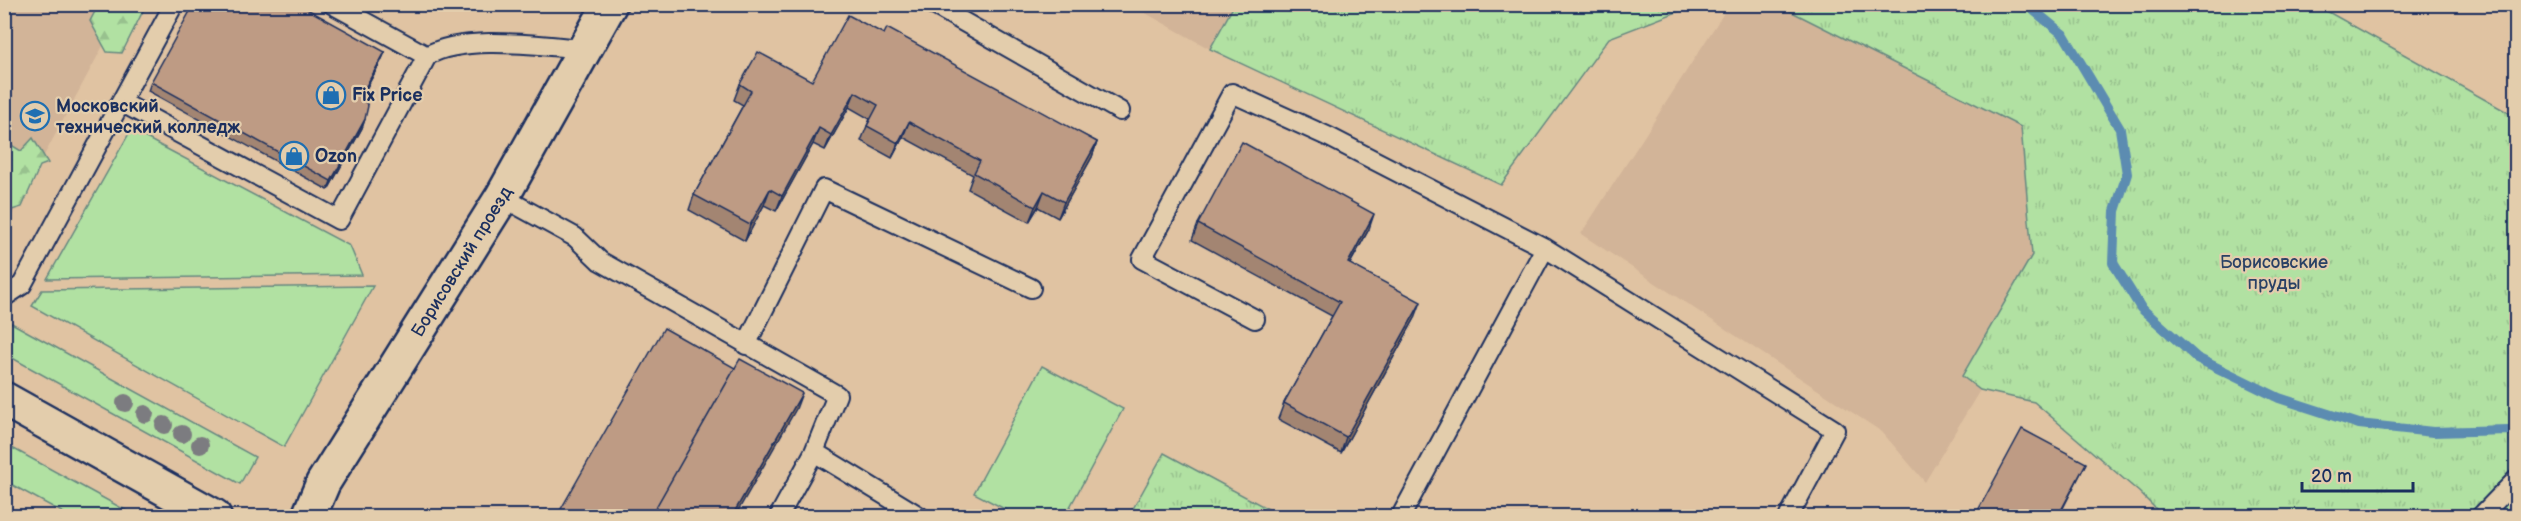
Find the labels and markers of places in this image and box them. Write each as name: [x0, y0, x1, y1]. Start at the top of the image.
shop icon: Fix Price: [315, 79, 347, 111]
place label: Fix Price: [352, 85, 423, 106]
place label: Московский технический колледж: [56, 96, 241, 138]
school or university icon: Московский технический колледж: [19, 100, 51, 132]
shop icon: Ozon: [278, 140, 310, 172]
place label: Ozon: [315, 146, 357, 167]

